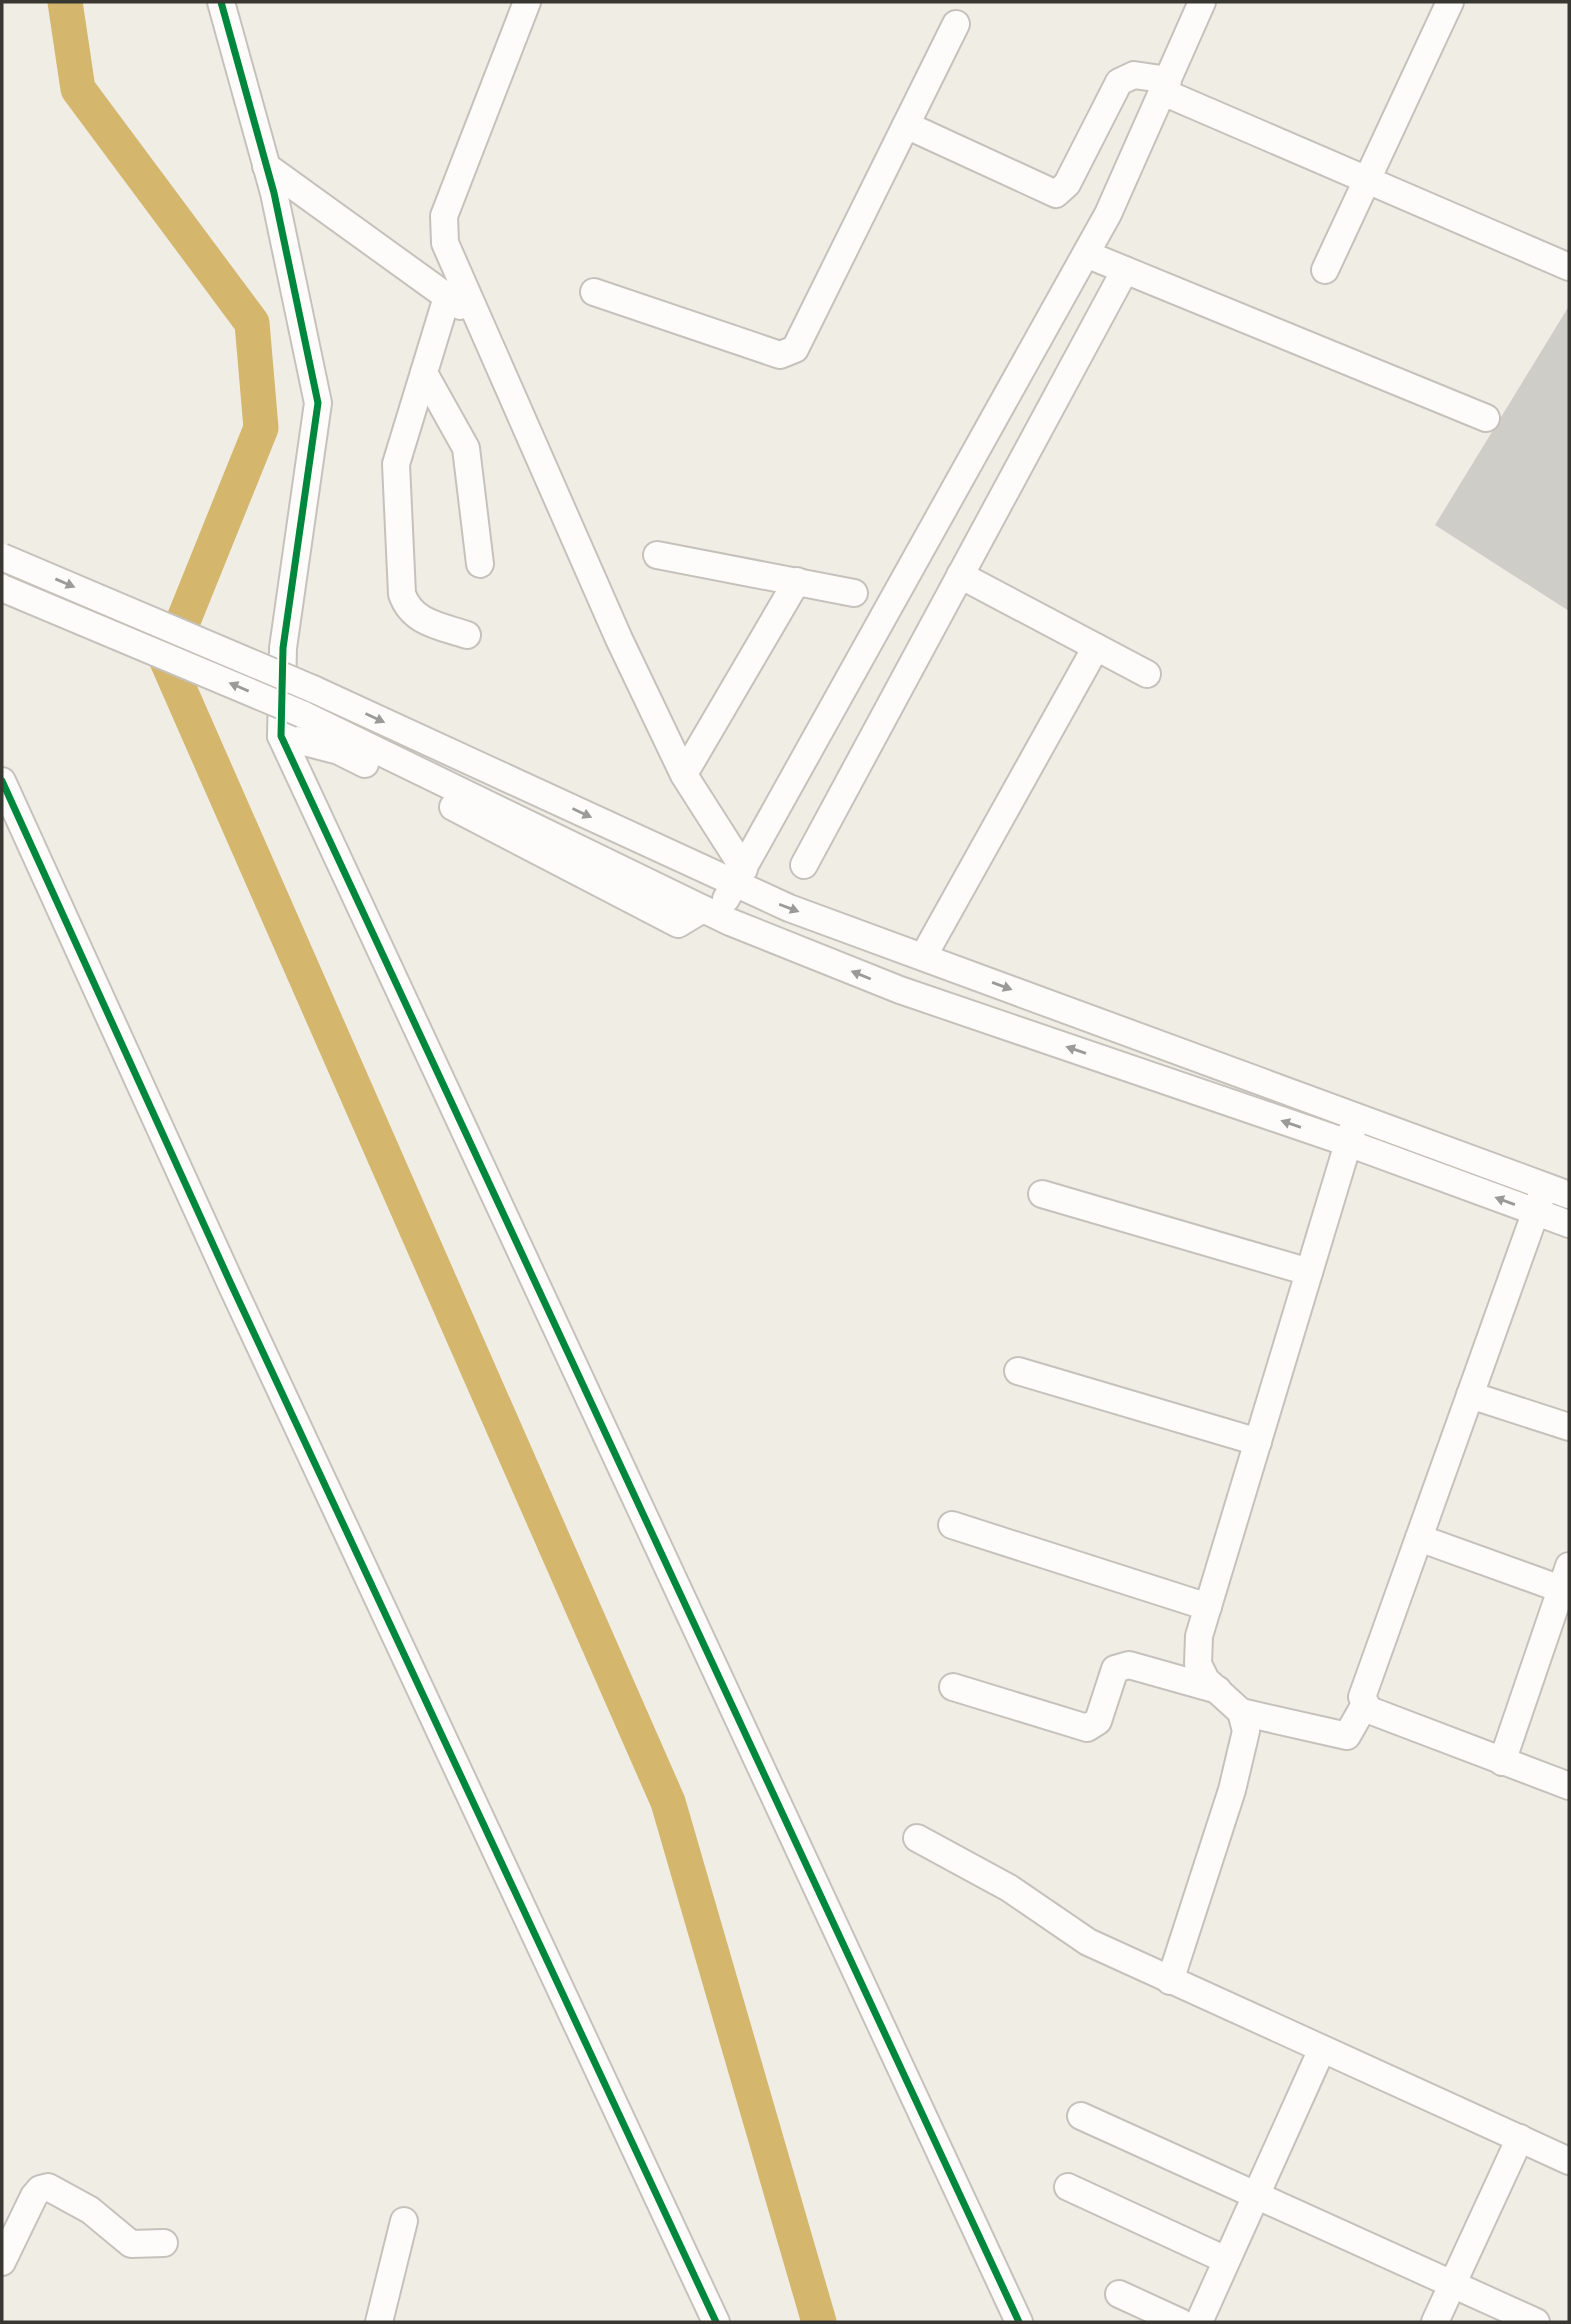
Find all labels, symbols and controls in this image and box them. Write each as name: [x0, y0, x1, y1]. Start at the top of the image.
one-way arrow: [54, 578, 75, 589]
one-way arrow: [229, 682, 250, 693]
one-way arrow: [365, 712, 385, 723]
one-way arrow: [572, 807, 592, 819]
one-way arrow: [778, 902, 799, 913]
one-way arrow: [851, 969, 872, 980]
one-way arrow: [992, 980, 1013, 991]
one-way arrow: [1065, 1044, 1086, 1055]
one-way arrow: [1280, 1118, 1301, 1129]
one-way arrow: [1495, 1195, 1516, 1206]

